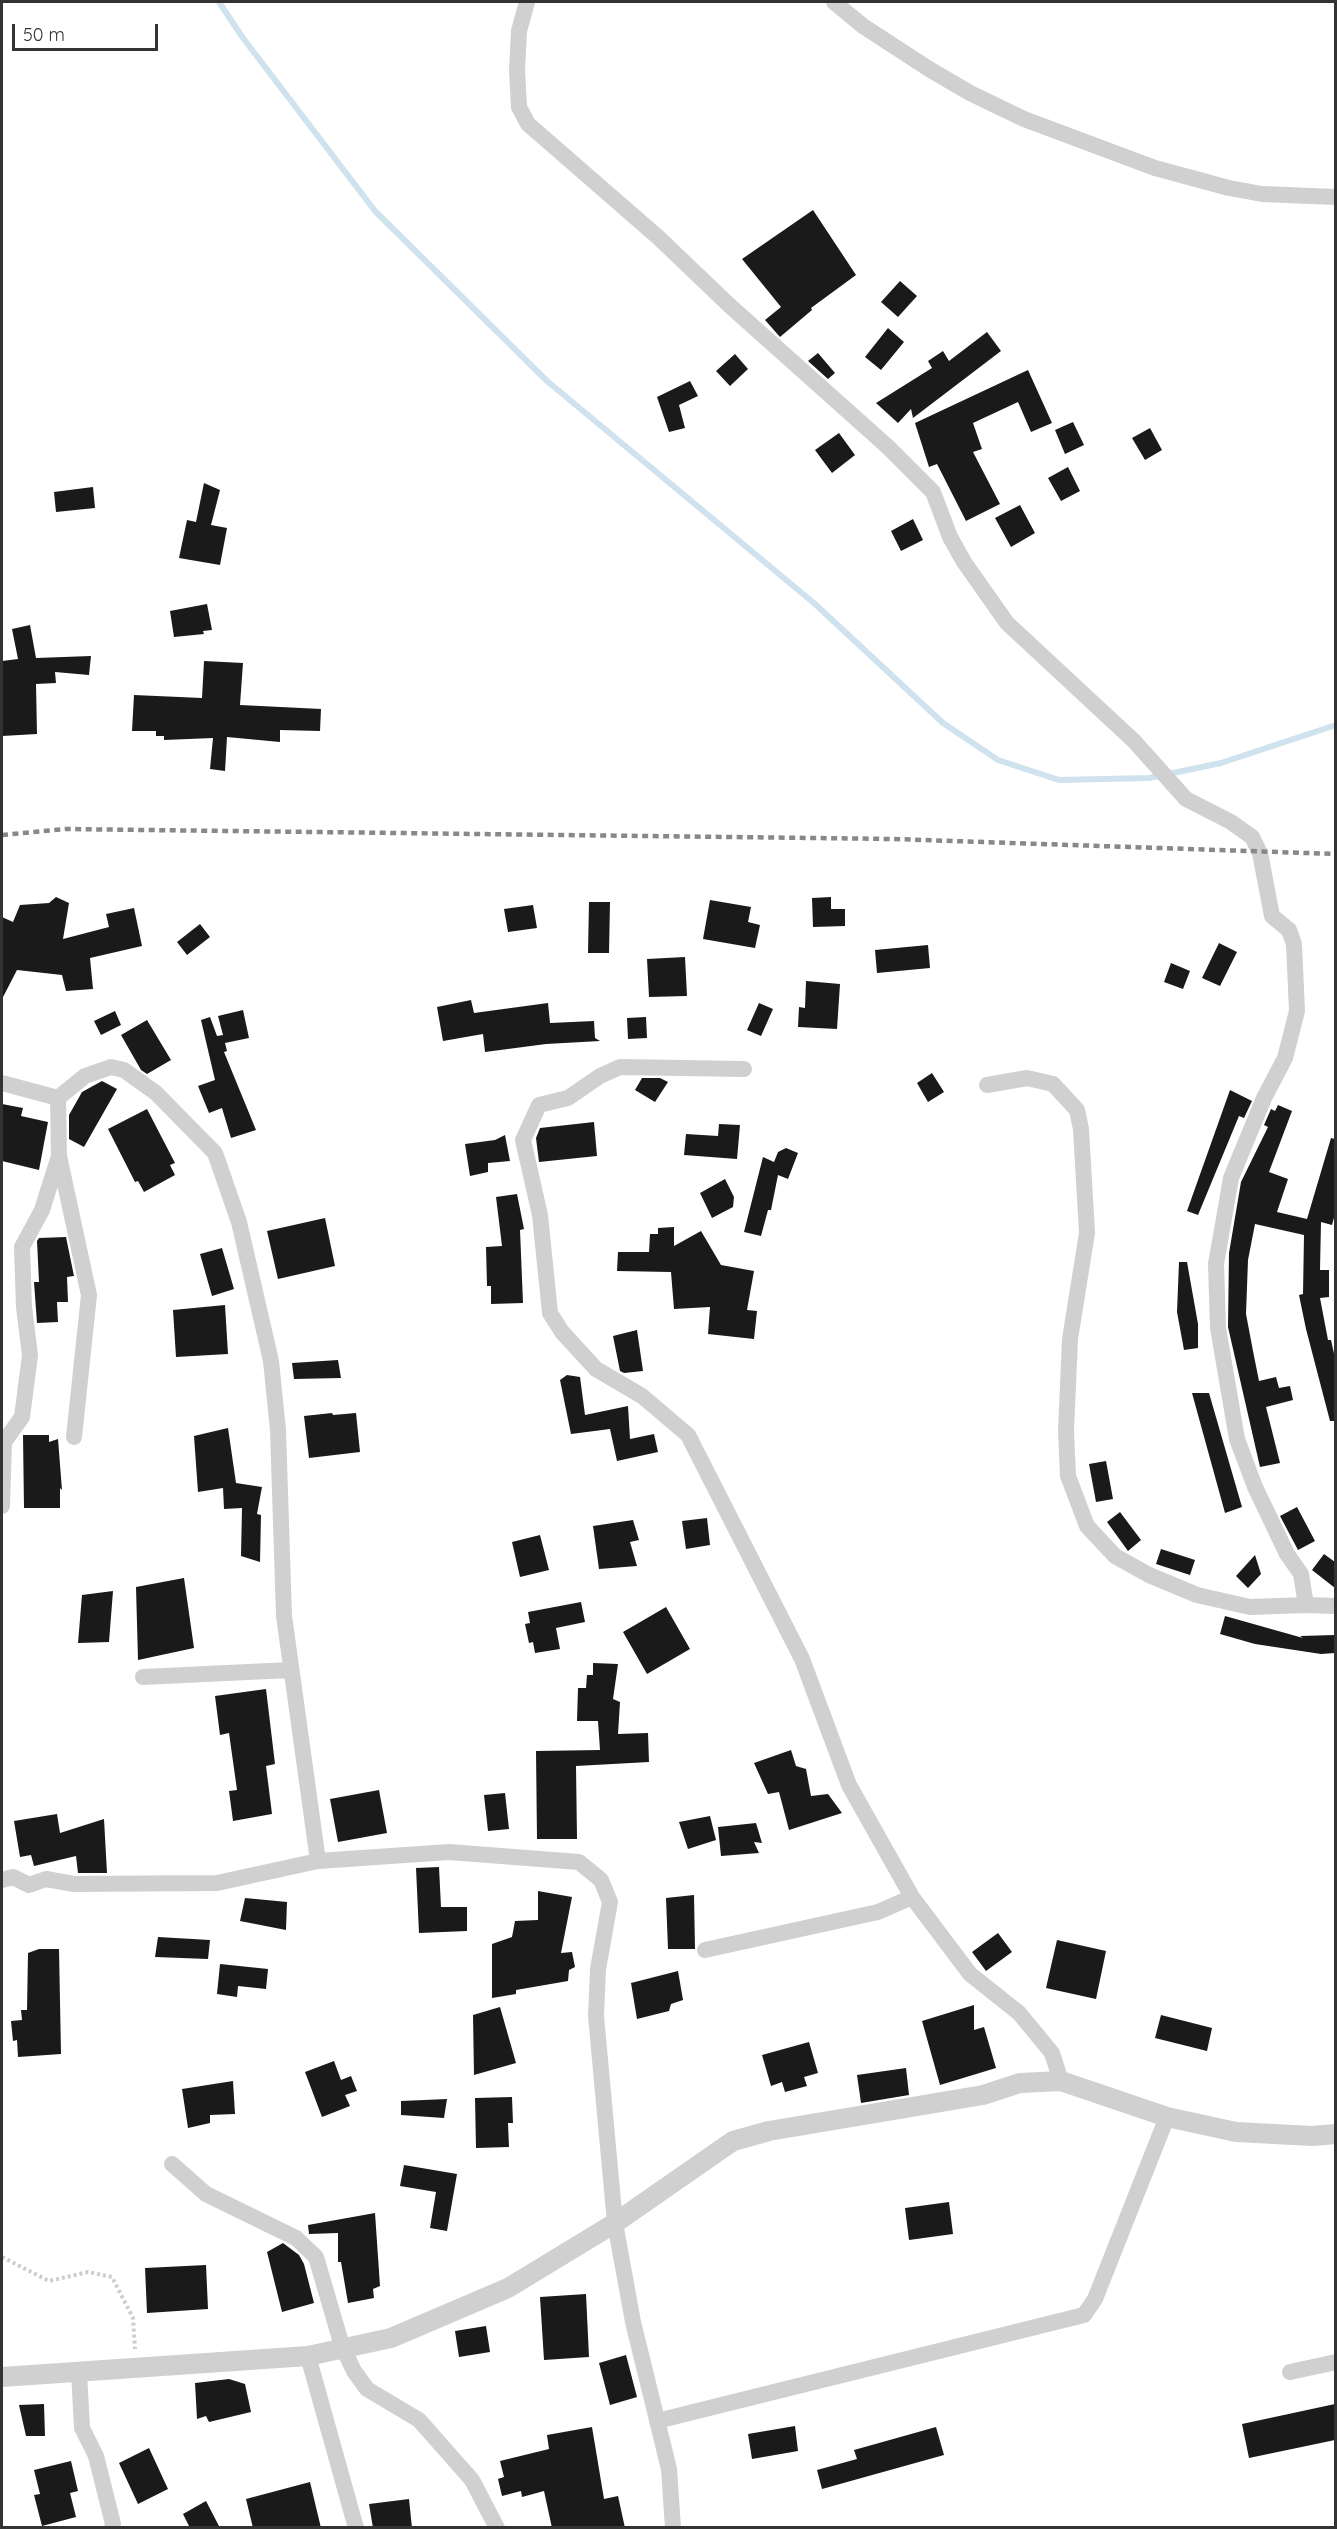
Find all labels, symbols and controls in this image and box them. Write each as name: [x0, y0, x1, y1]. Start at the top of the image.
scale bar: [15, 12, 160, 50]
text: 50 m: [23, 23, 65, 46]

